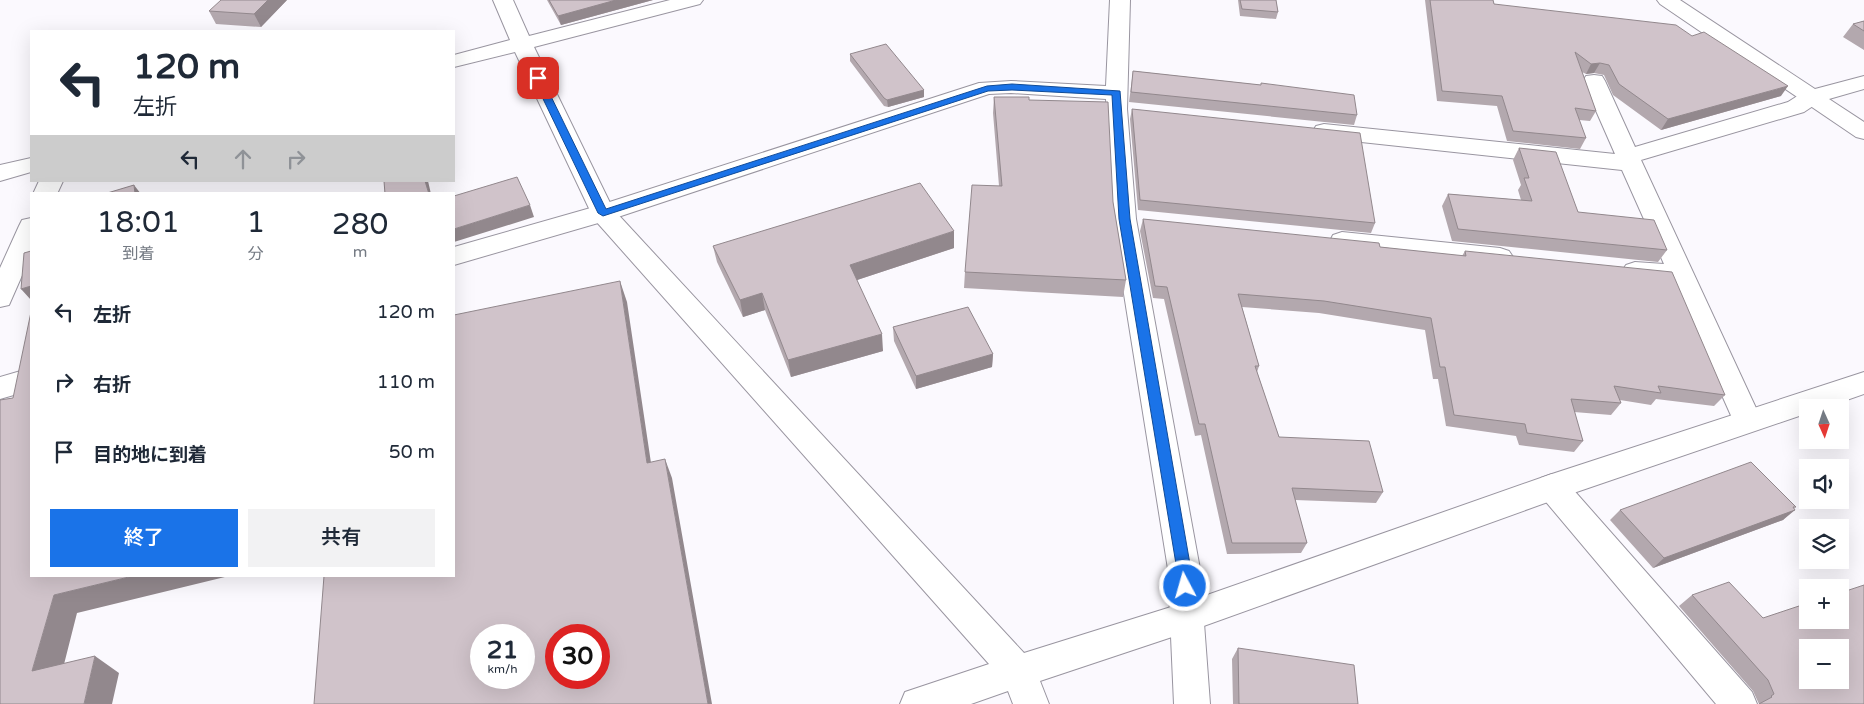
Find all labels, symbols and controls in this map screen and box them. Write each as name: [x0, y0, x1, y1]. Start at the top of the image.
text: 120 m: [133, 46, 240, 88]
icon: left: [50, 50, 115, 115]
pin: [517, 57, 559, 99]
icon: arrive: [524, 64, 552, 92]
text: 左折: [133, 94, 177, 120]
icon: left: [176, 145, 204, 173]
icon: ahead: [229, 145, 257, 173]
icon: right: [282, 145, 310, 173]
text: 18:01: [97, 204, 180, 241]
text: 1: [246, 204, 265, 241]
text: 280: [332, 206, 388, 243]
text: m: [353, 242, 367, 262]
text: 到着: [122, 244, 154, 264]
text: 分: [248, 244, 264, 264]
icon: left: [50, 298, 78, 326]
text: 120 m: [377, 301, 435, 323]
text: 左折: [93, 304, 131, 326]
icon: right: [50, 368, 78, 396]
text: 110 m: [377, 371, 435, 393]
text: 右折: [93, 374, 131, 396]
north arrow: [1799, 399, 1849, 449]
map controls: [1799, 399, 1849, 689]
icon: arrive: [50, 438, 78, 466]
text: 50 m: [389, 441, 435, 463]
text: 目的地に到着: [93, 444, 207, 466]
button: sound: [1799, 459, 1849, 509]
button: 終了: [50, 509, 238, 567]
button: 共有: [248, 509, 435, 567]
button: layers: [1799, 519, 1849, 569]
position arrow: [1158, 559, 1210, 611]
button: +: [1799, 579, 1849, 629]
speed limit sign: 30: [545, 624, 610, 689]
text: 21: [487, 635, 518, 665]
button: −: [1799, 639, 1849, 689]
text: km/h: [487, 662, 518, 676]

